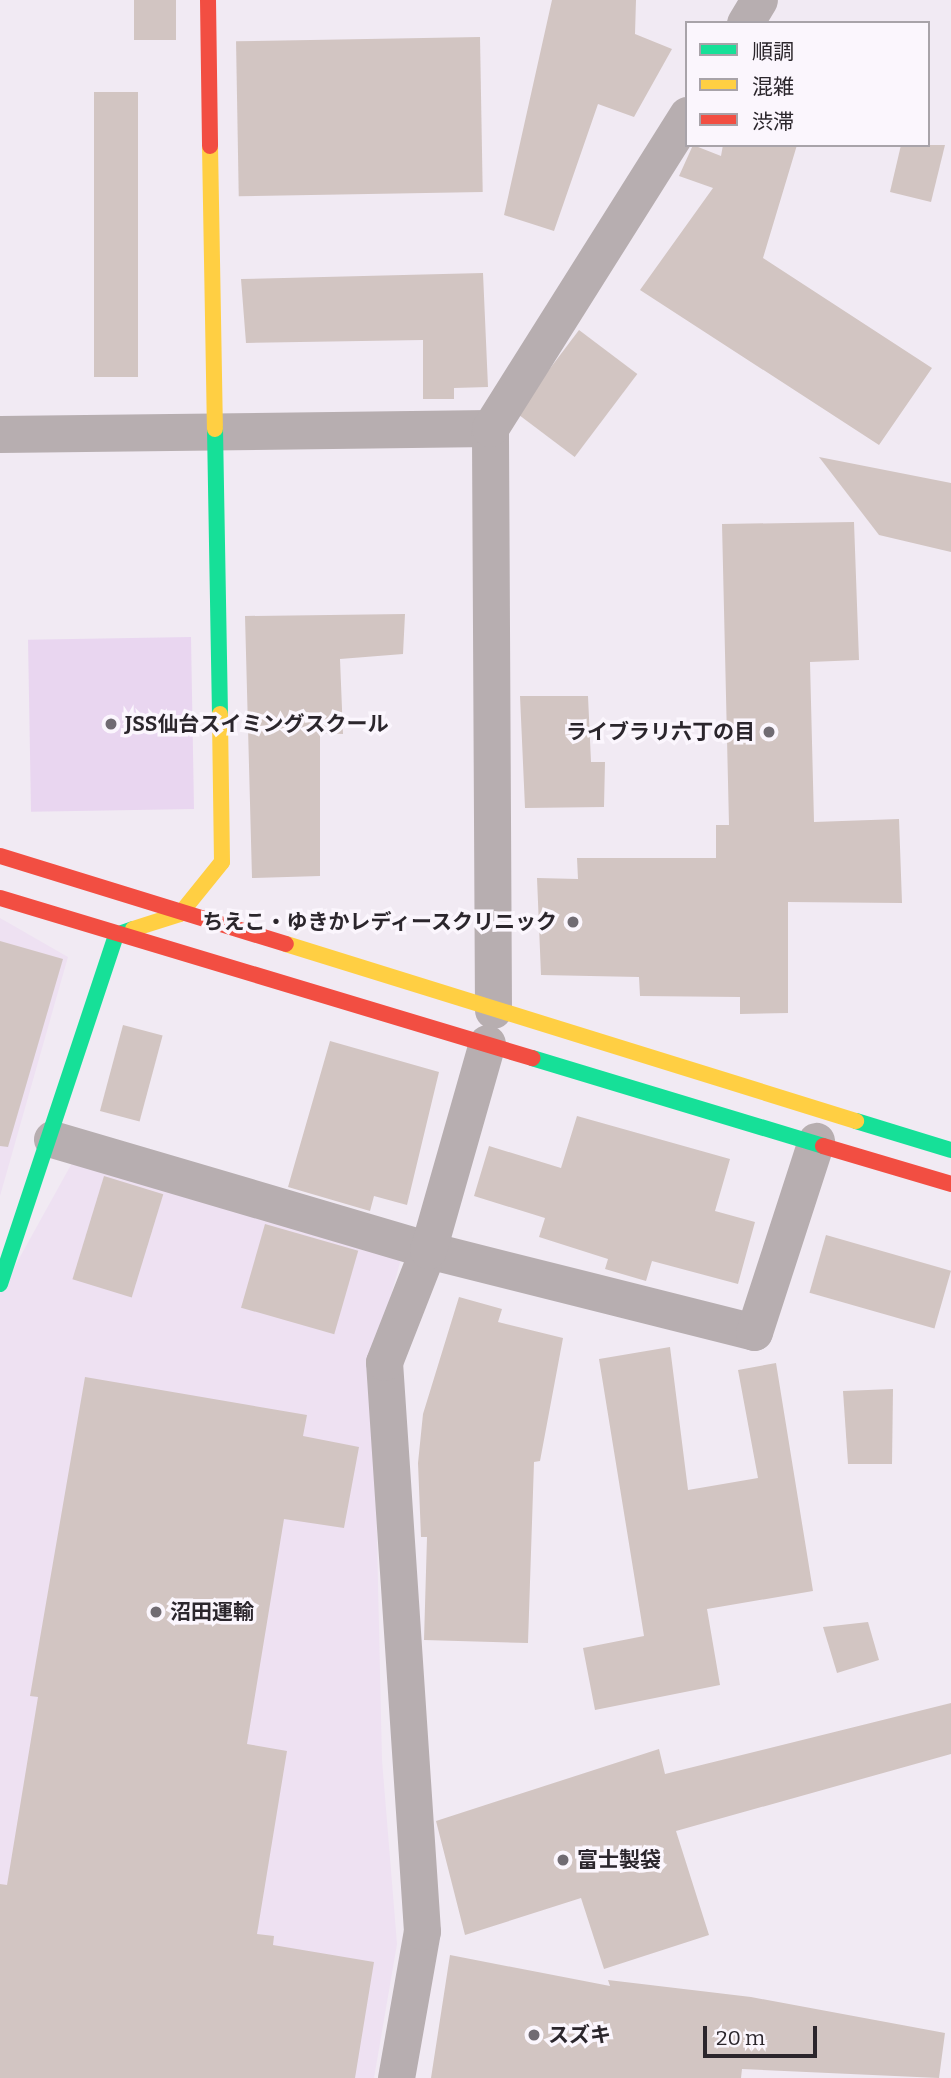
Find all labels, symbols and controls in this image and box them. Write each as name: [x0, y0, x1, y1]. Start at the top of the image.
legend: [685, 21, 930, 147]
text: 順調: [752, 39, 794, 65]
text: 混雑: [752, 74, 794, 100]
text: 渋滞: [752, 109, 794, 135]
place label: JSS仙台スイミングスクール: [125, 711, 388, 737]
marker: JSS仙台スイミングスクール: [103, 716, 119, 732]
place label: ライブラリ六丁の目: [566, 719, 755, 745]
marker: ライブラリ六丁の目: [761, 724, 777, 740]
place label: ちえこ・ゆきかレディースクリニック: [200, 909, 557, 935]
marker: ちえこ・ゆきかレディースクリニック: [563, 912, 583, 932]
place label: 沼田運輸: [170, 1599, 254, 1625]
marker: 沼田運輸: [148, 1604, 164, 1620]
place label: 富士製袋: [577, 1847, 661, 1873]
marker: 富士製袋: [555, 1852, 571, 1868]
scale bar: [706, 2011, 820, 2056]
place label: スズキ: [548, 2022, 611, 2048]
text: 20 m: [716, 2025, 765, 2051]
marker: スズキ: [526, 2027, 542, 2043]

